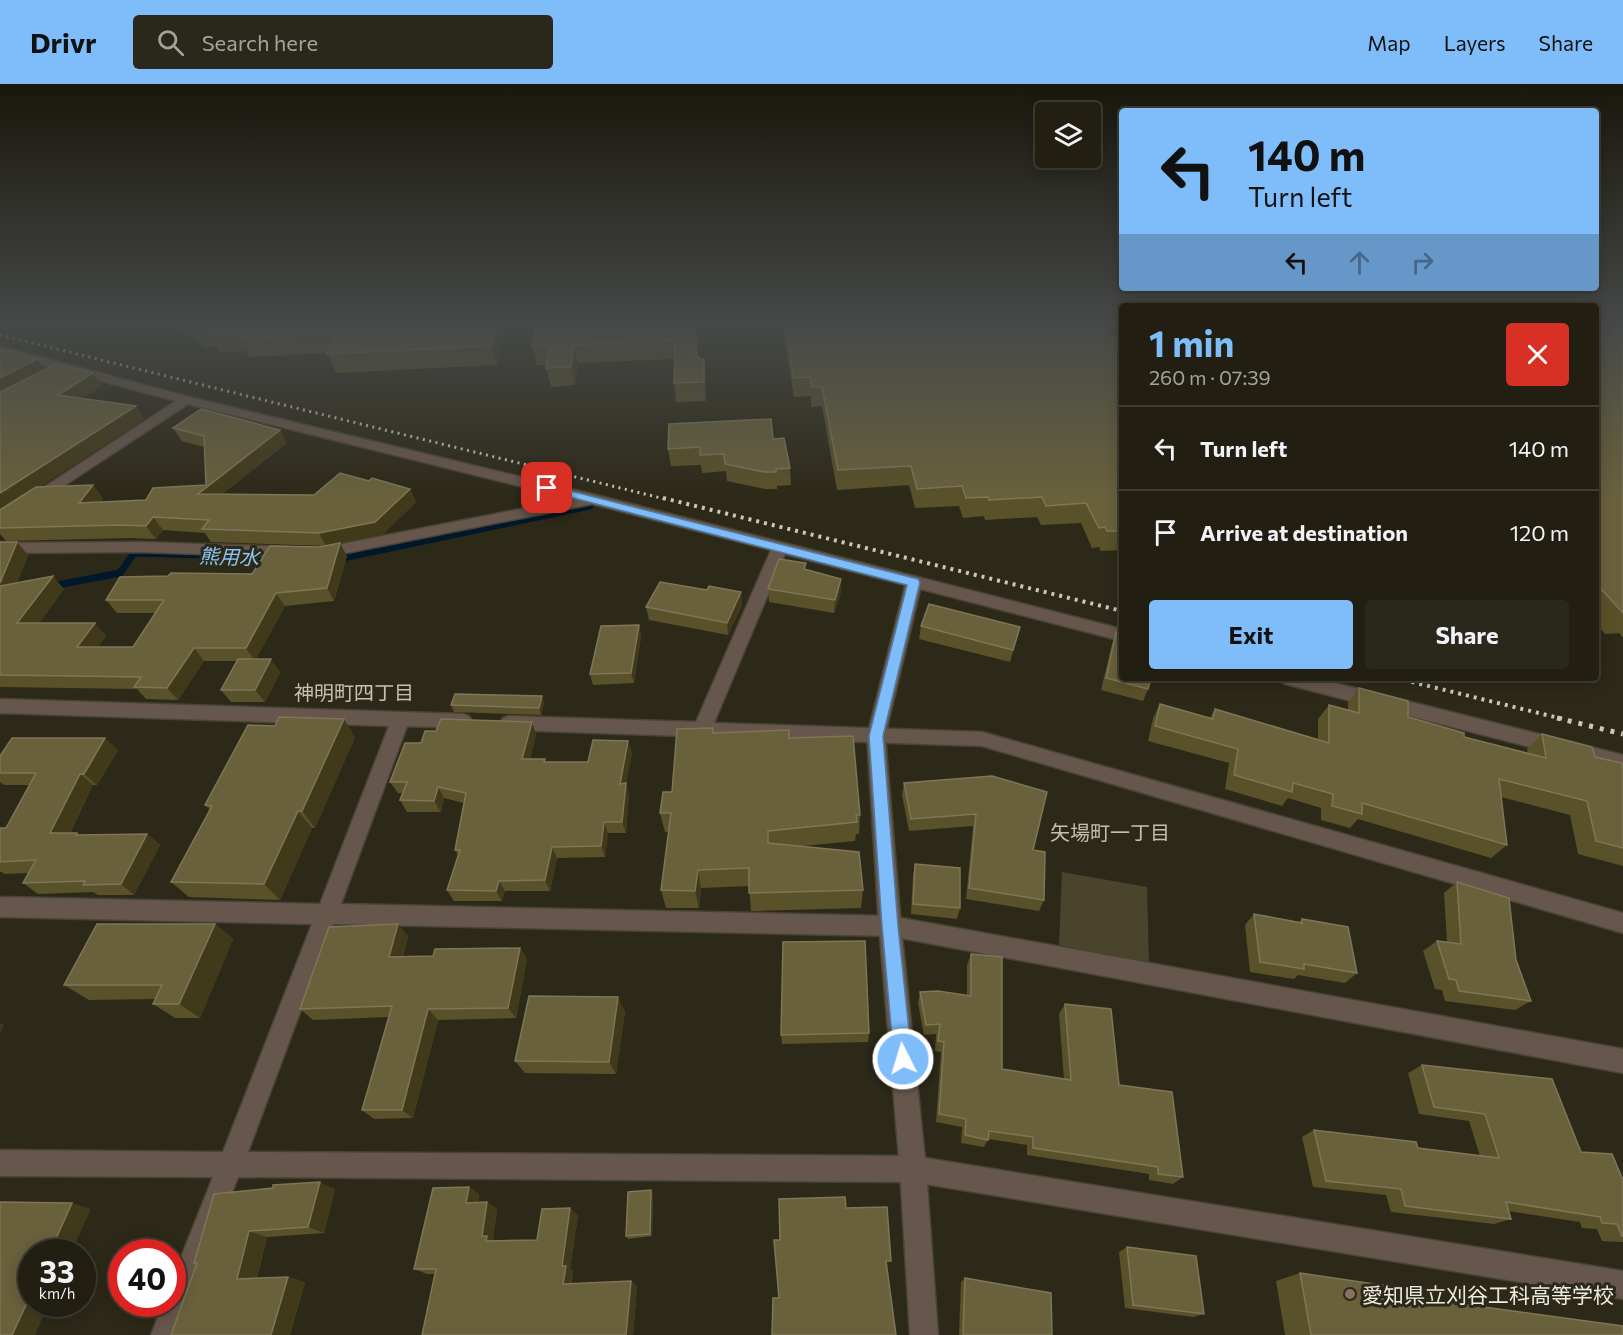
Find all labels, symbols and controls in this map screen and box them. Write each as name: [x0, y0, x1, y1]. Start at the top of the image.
search box: [133, 15, 553, 69]
text: Drivr: [30, 25, 97, 59]
icon: search: [154, 26, 187, 59]
text: Search here: [202, 29, 318, 56]
text: Map: [1367, 30, 1411, 55]
text: Layers: [1444, 30, 1506, 55]
text: Share: [1539, 30, 1593, 55]
map controls: [1035, 102, 1101, 168]
button: layers: [1035, 102, 1101, 168]
text: 140 m: [1248, 128, 1365, 180]
icon: left: [1149, 132, 1227, 210]
text: Turn left: [1248, 180, 1352, 213]
icon: left: [1280, 246, 1313, 279]
icon: ahead: [1343, 246, 1376, 279]
icon: right: [1406, 246, 1439, 279]
text: 1 min: [1149, 320, 1234, 364]
button: close: [1506, 323, 1569, 386]
text: 260 m · 07:39: [1149, 365, 1271, 389]
icon: left: [1149, 432, 1182, 465]
text: Turn left: [1200, 435, 1287, 462]
text: 140 m: [1509, 435, 1569, 462]
pin: [521, 462, 572, 513]
icon: arrive: [530, 471, 563, 504]
icon: arrive: [1149, 516, 1182, 549]
text: Arrive at destination: [1200, 519, 1408, 546]
text: 120 m: [1510, 519, 1569, 546]
water label: 熊用水: [199, 543, 261, 569]
button: Exit: [1149, 600, 1353, 669]
button: Share: [1365, 600, 1569, 669]
district label: 神明町四丁目: [294, 680, 414, 704]
district label: 矢場町一丁目: [1050, 820, 1170, 844]
position arrow: [871, 1027, 935, 1091]
speed limit sign: 40: [108, 1239, 186, 1317]
text: 33: [40, 1252, 74, 1289]
place label: 愛知県立刈谷工科高等学校: [1362, 1282, 1614, 1307]
text: km/h: [39, 1284, 75, 1302]
marker: 愛知県立刈谷工科高等学校: [1343, 1287, 1357, 1301]

